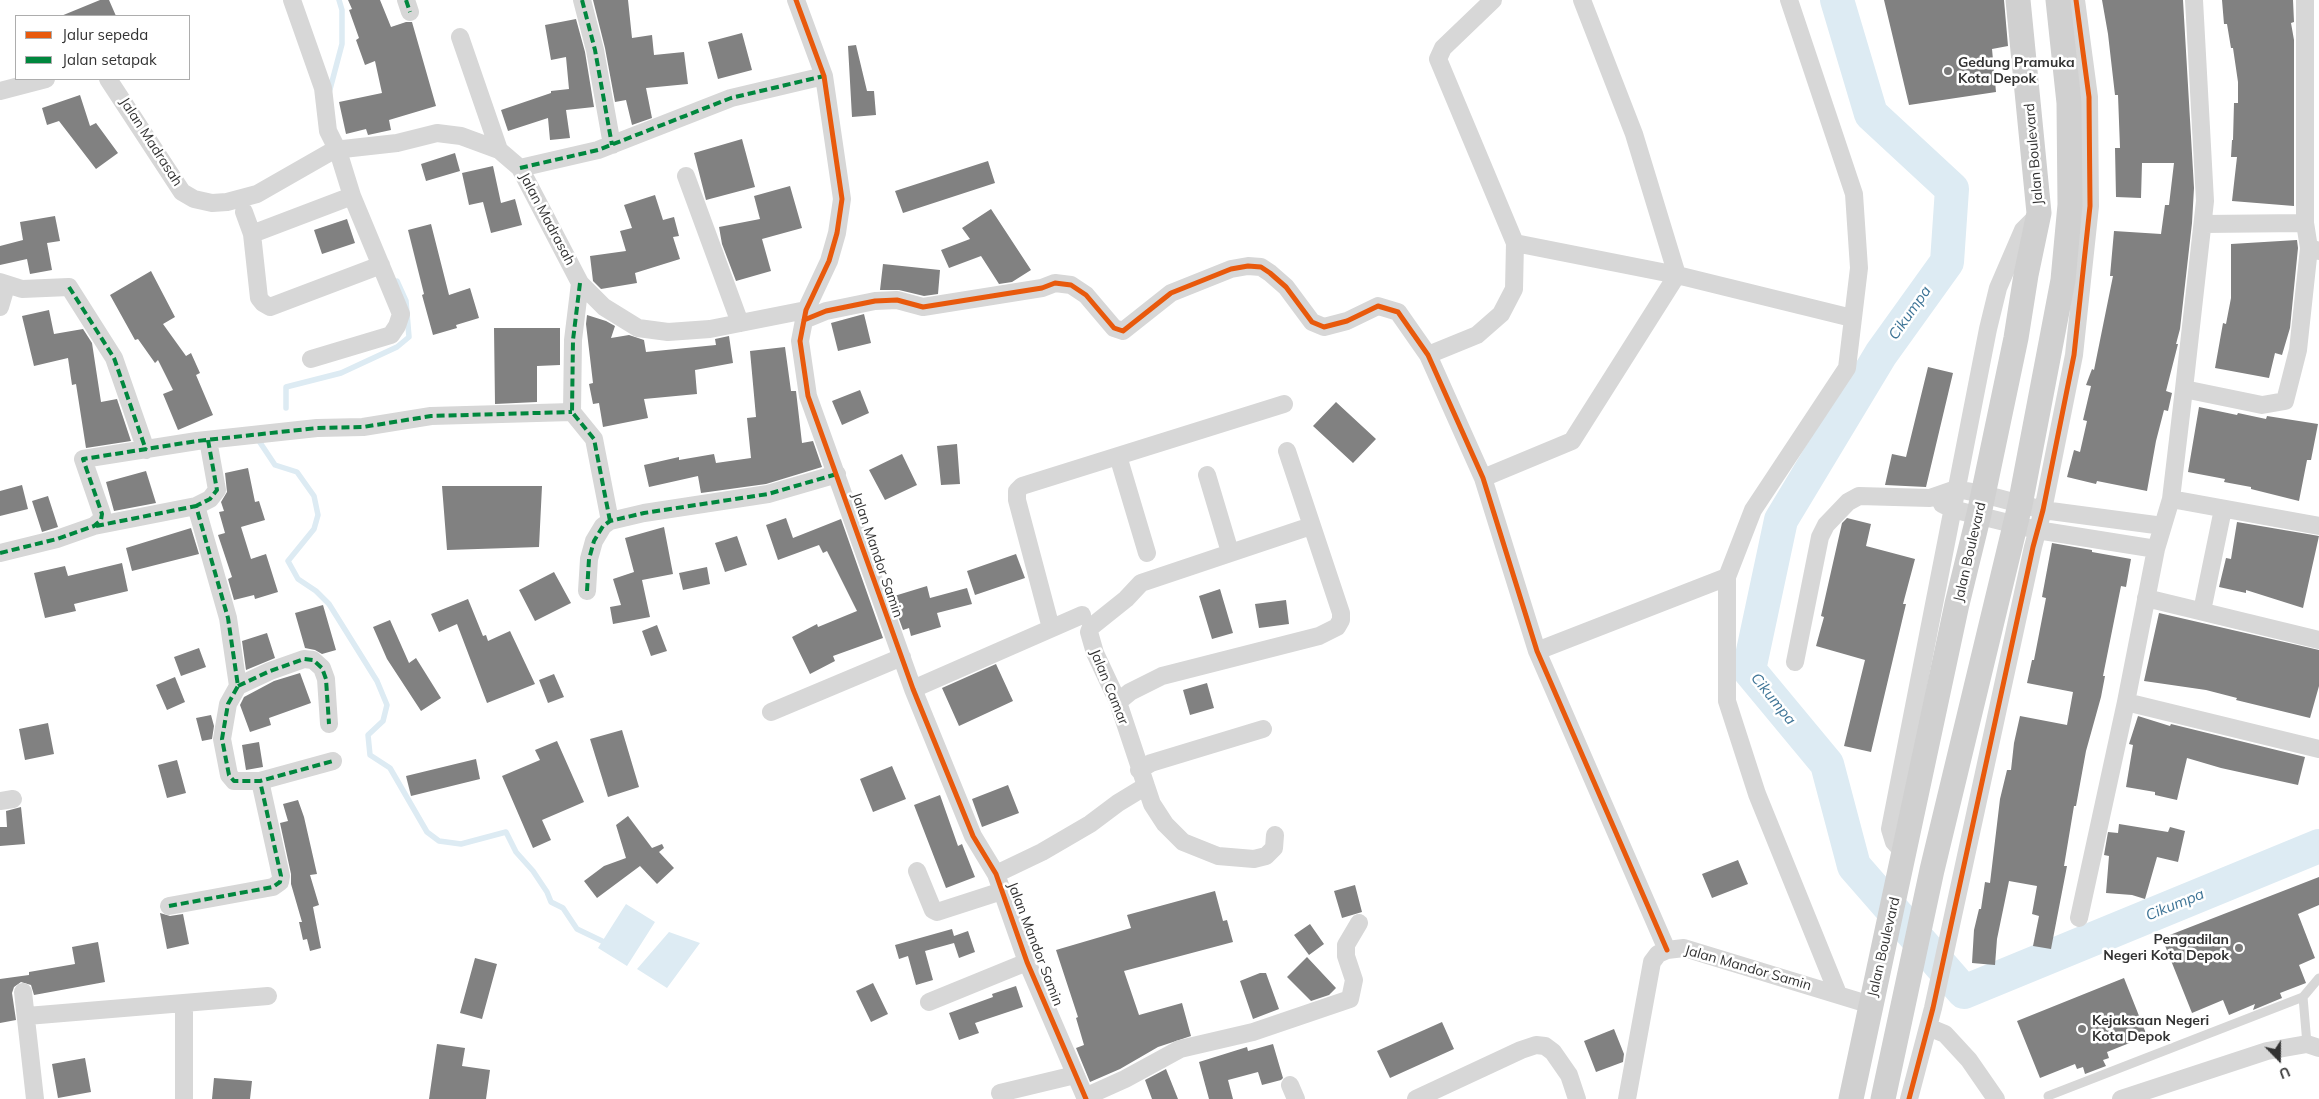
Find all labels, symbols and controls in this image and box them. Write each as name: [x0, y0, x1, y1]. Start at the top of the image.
legend: [15, 15, 190, 80]
text: Jalur sepeda: [62, 25, 148, 44]
text: Jalan setapak: [62, 50, 157, 69]
place label: Gedung Pramuka Kota Depok: [1958, 55, 2075, 88]
marker: Gedung Pramuka Kota Depok: [1942, 65, 1954, 77]
street label: Jalan Madrasah: [116, 94, 186, 190]
street label: Jalan Boulevard: [2021, 102, 2047, 206]
street label: Jalan Madrasah: [516, 170, 578, 268]
water label: Cikumpa: [1885, 283, 1935, 343]
street label: Jalan Mandor Samin: [848, 490, 906, 620]
street label: Jalan Boulevard: [1950, 500, 1990, 604]
street label: Jalan Camar: [1086, 647, 1132, 727]
water label: Cikumpa: [1747, 669, 1799, 729]
street label: Jalan Mandor Samin: [1004, 880, 1066, 1008]
water label: Cikumpa: [2143, 885, 2207, 925]
street label: Jalan Boulevard: [1864, 895, 1904, 999]
place label: Pengadilan Negeri Kota Depok: [2103, 932, 2229, 964]
street label: Jalan Mandor Samin: [1683, 942, 1813, 994]
marker: Pengadilan Negeri Kota Depok: [2233, 942, 2245, 954]
place label: Kejaksaan Negeri Kota Depok: [2092, 1013, 2209, 1046]
marker: Kejaksaan Negeri Kota Depok: [2076, 1023, 2088, 1035]
north arrow: [2254, 1034, 2304, 1084]
text: U: [2276, 1063, 2293, 1083]

